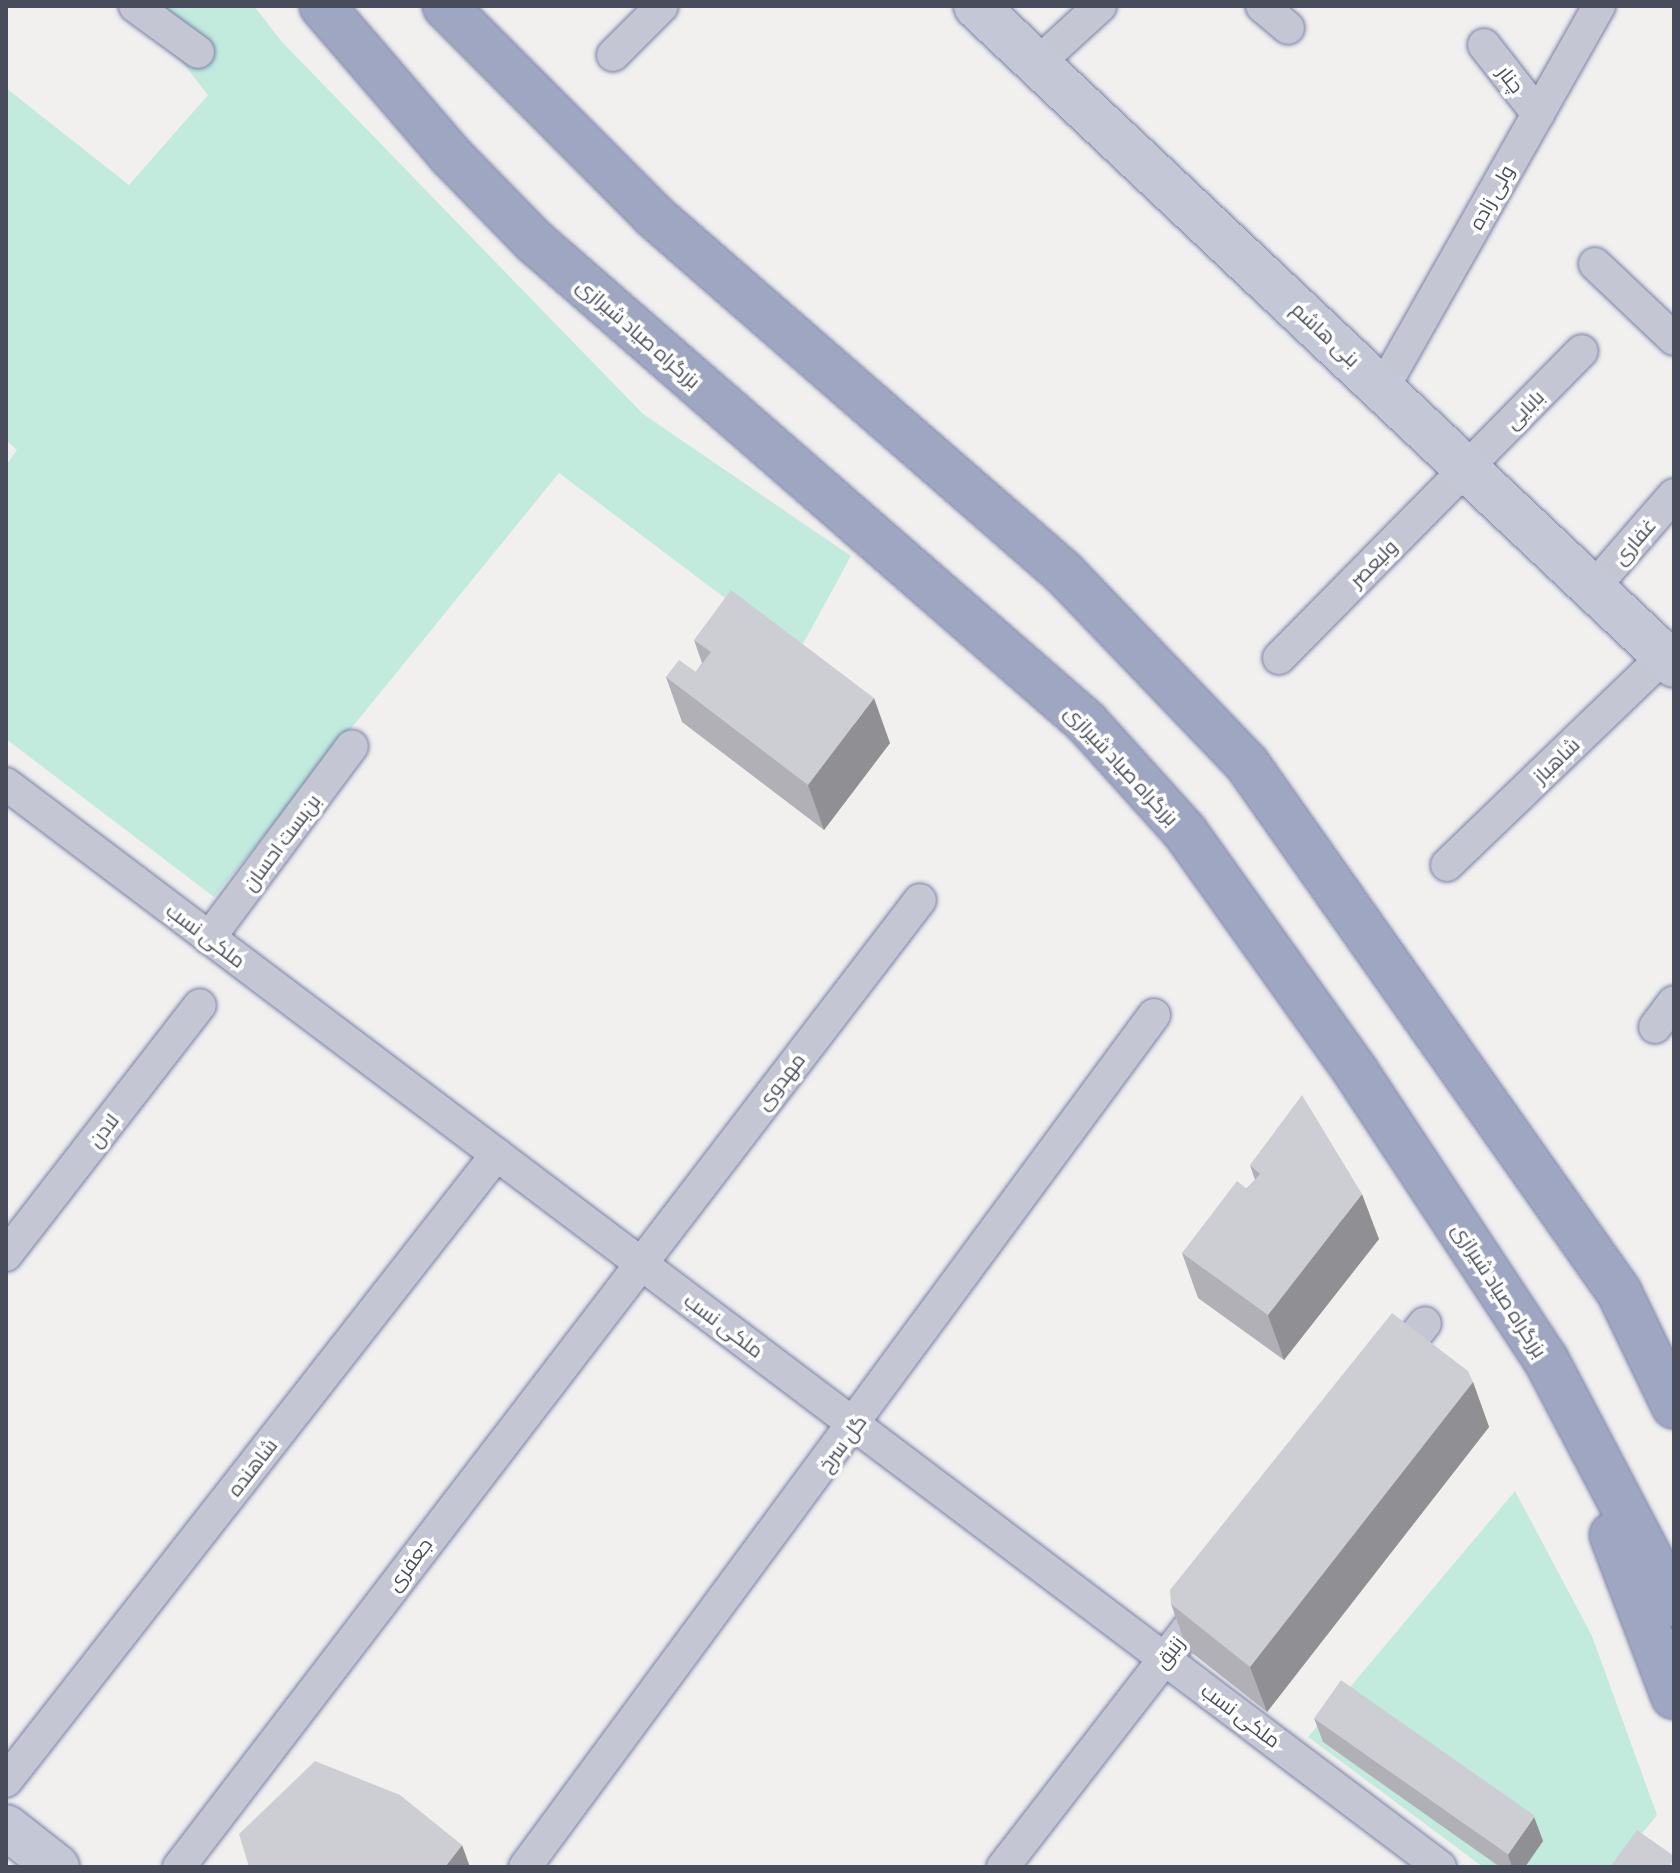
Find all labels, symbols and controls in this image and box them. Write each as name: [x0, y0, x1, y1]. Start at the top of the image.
street label: چنار: [1493, 61, 1529, 97]
street label: ولی زاده: [1464, 161, 1518, 233]
street label: بزرگراه صیاد شیرازی: [572, 273, 706, 393]
street label: بنی هاشم: [1287, 296, 1365, 372]
street label: بابایی: [1499, 384, 1549, 434]
street label: غفاری: [1607, 513, 1661, 569]
street label: ولیعصر: [1344, 534, 1402, 592]
street label: بزرگراه صیاد شیرازی: [1060, 700, 1184, 830]
street label: شاهباز: [1528, 732, 1584, 788]
street label: بن‌بست احسان: [237, 789, 325, 895]
street label: ملکی نسب: [162, 898, 250, 972]
street label: مهدوی: [750, 1048, 810, 1114]
street label: لادن: [83, 1108, 123, 1152]
street label: بزرگراه صیاد شیرازی: [1448, 1218, 1552, 1362]
street label: ملکی نسب: [680, 1288, 768, 1362]
street label: گل سرخ: [813, 1410, 871, 1476]
street label: شاهنده: [222, 1433, 282, 1501]
street label: جعفری: [381, 1533, 437, 1595]
street label: زنبق: [1149, 1631, 1189, 1673]
street label: ملکی نسب: [1197, 1678, 1285, 1752]

